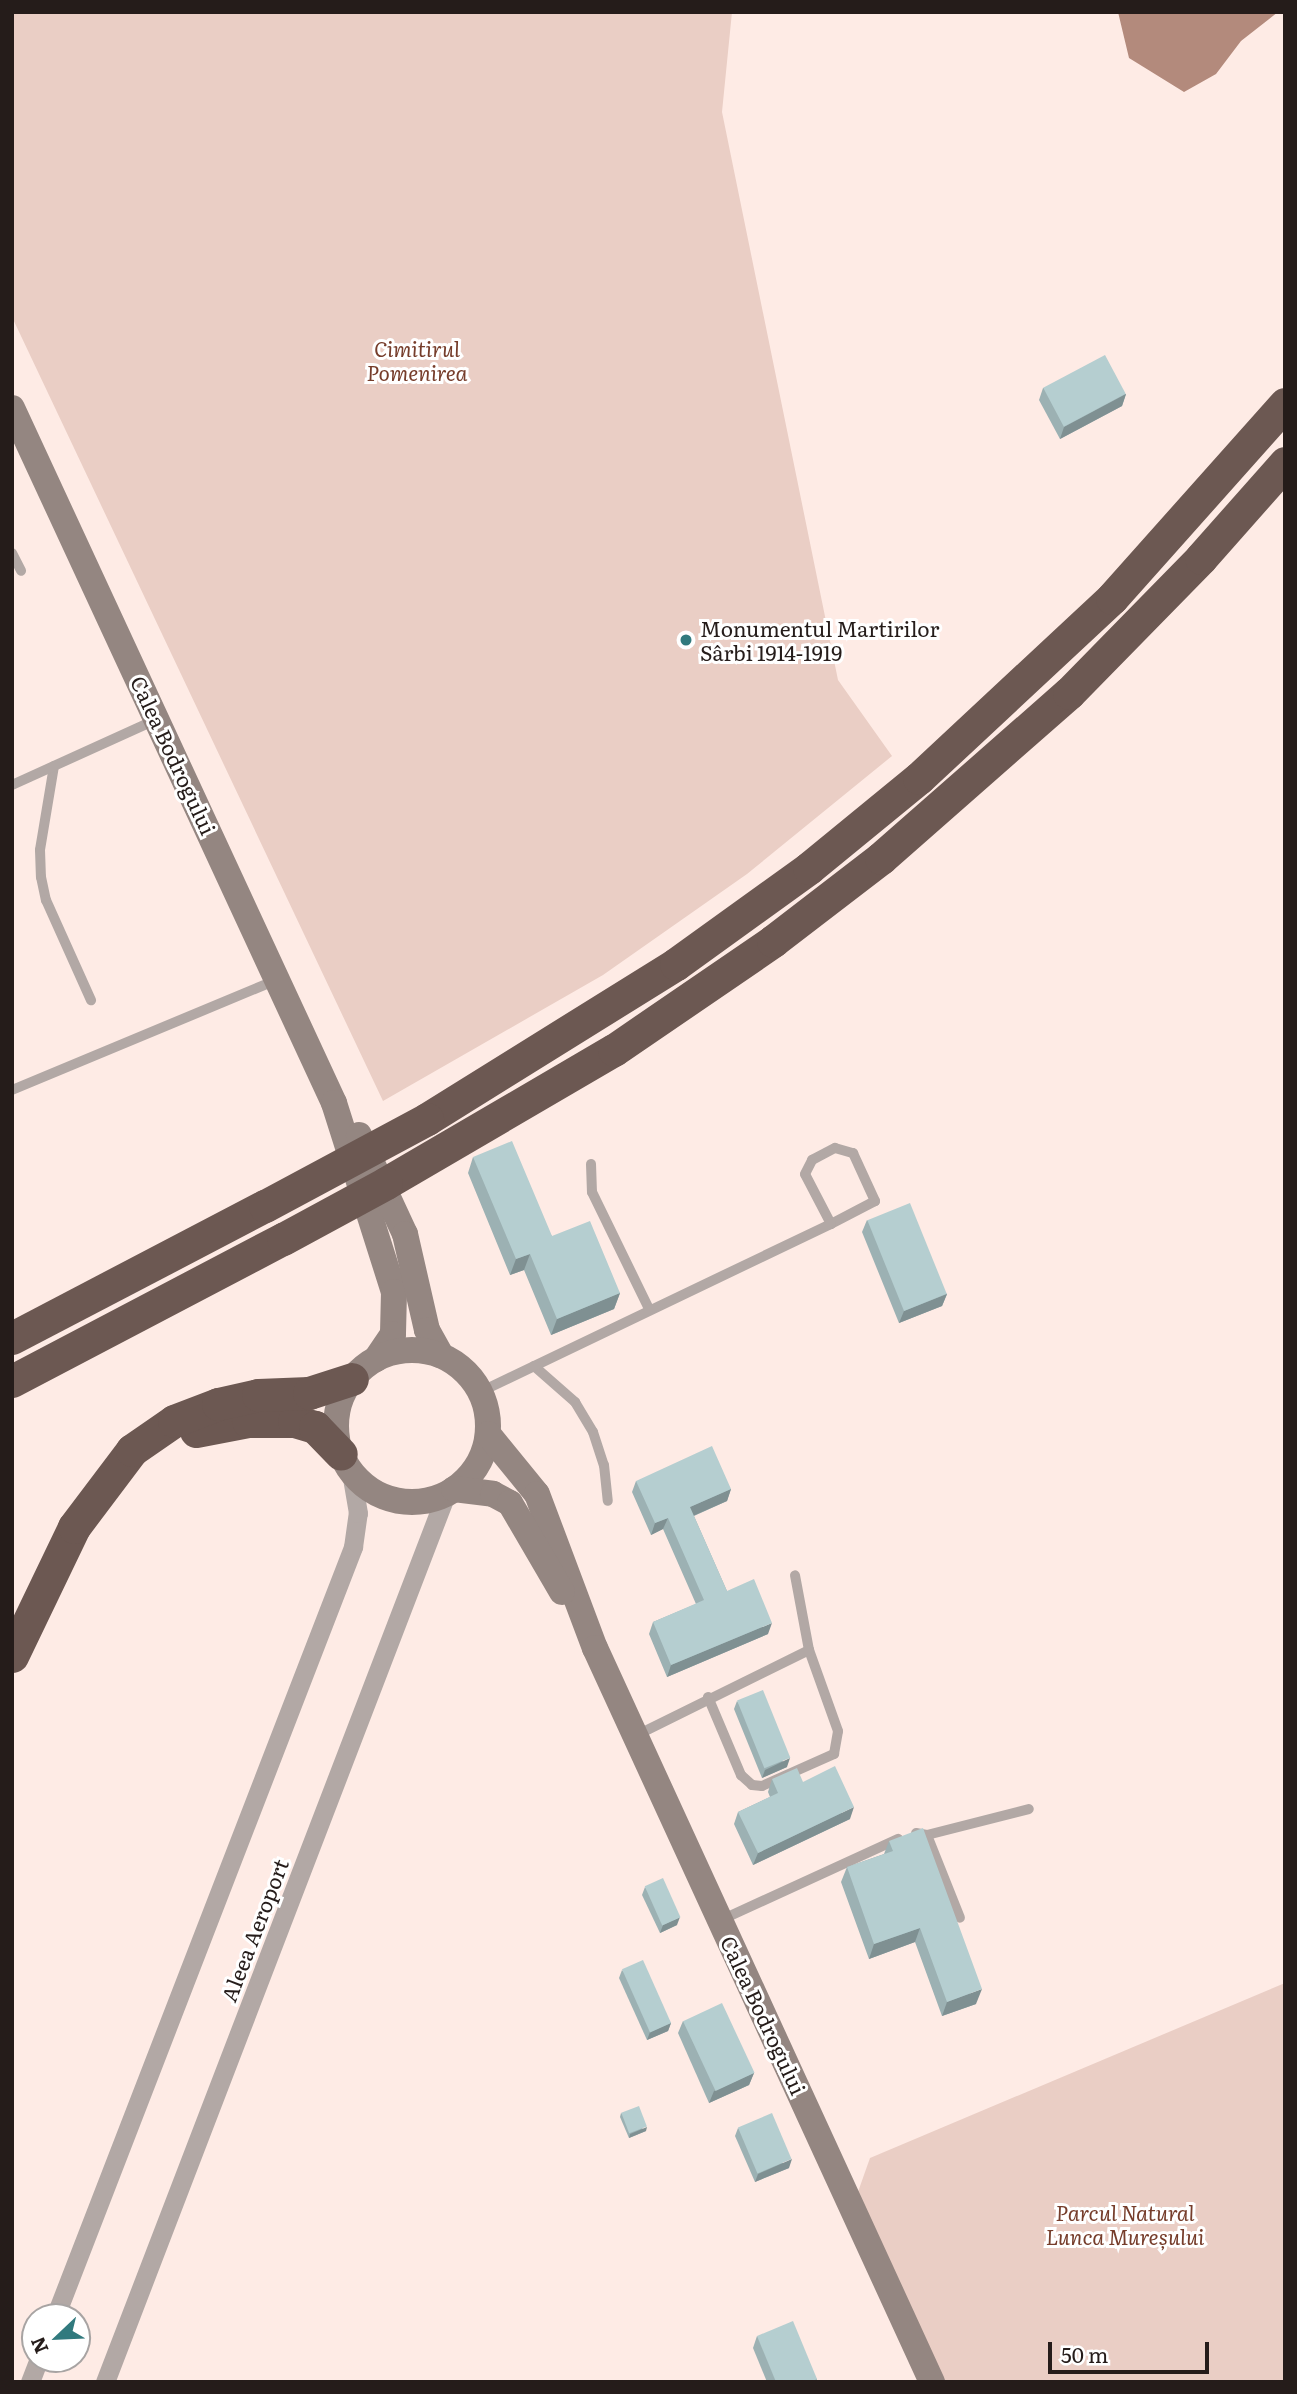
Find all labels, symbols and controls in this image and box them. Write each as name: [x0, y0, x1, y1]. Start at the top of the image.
park label: Cimitirul Pomenirea: [367, 335, 467, 385]
place label: Monumentul Martirilor Sârbi 1914-1919: [700, 615, 939, 665]
marker: Monumentul Martirilor Sârbi 1914-1919: [678, 632, 694, 648]
street label: Calea Bodrogului: [126, 672, 222, 838]
street label: Aleea Aeroport: [215, 1855, 293, 2005]
street label: Calea Bodrogului: [716, 1932, 812, 2098]
park label: Parcul Natural Lunca Mureșului: [1046, 2199, 1204, 2249]
north arrow: [21, 2303, 91, 2373]
scale bar: [1052, 2328, 1213, 2372]
text: N: [23, 2333, 55, 2358]
text: 50 m: [1061, 2338, 1108, 2369]

